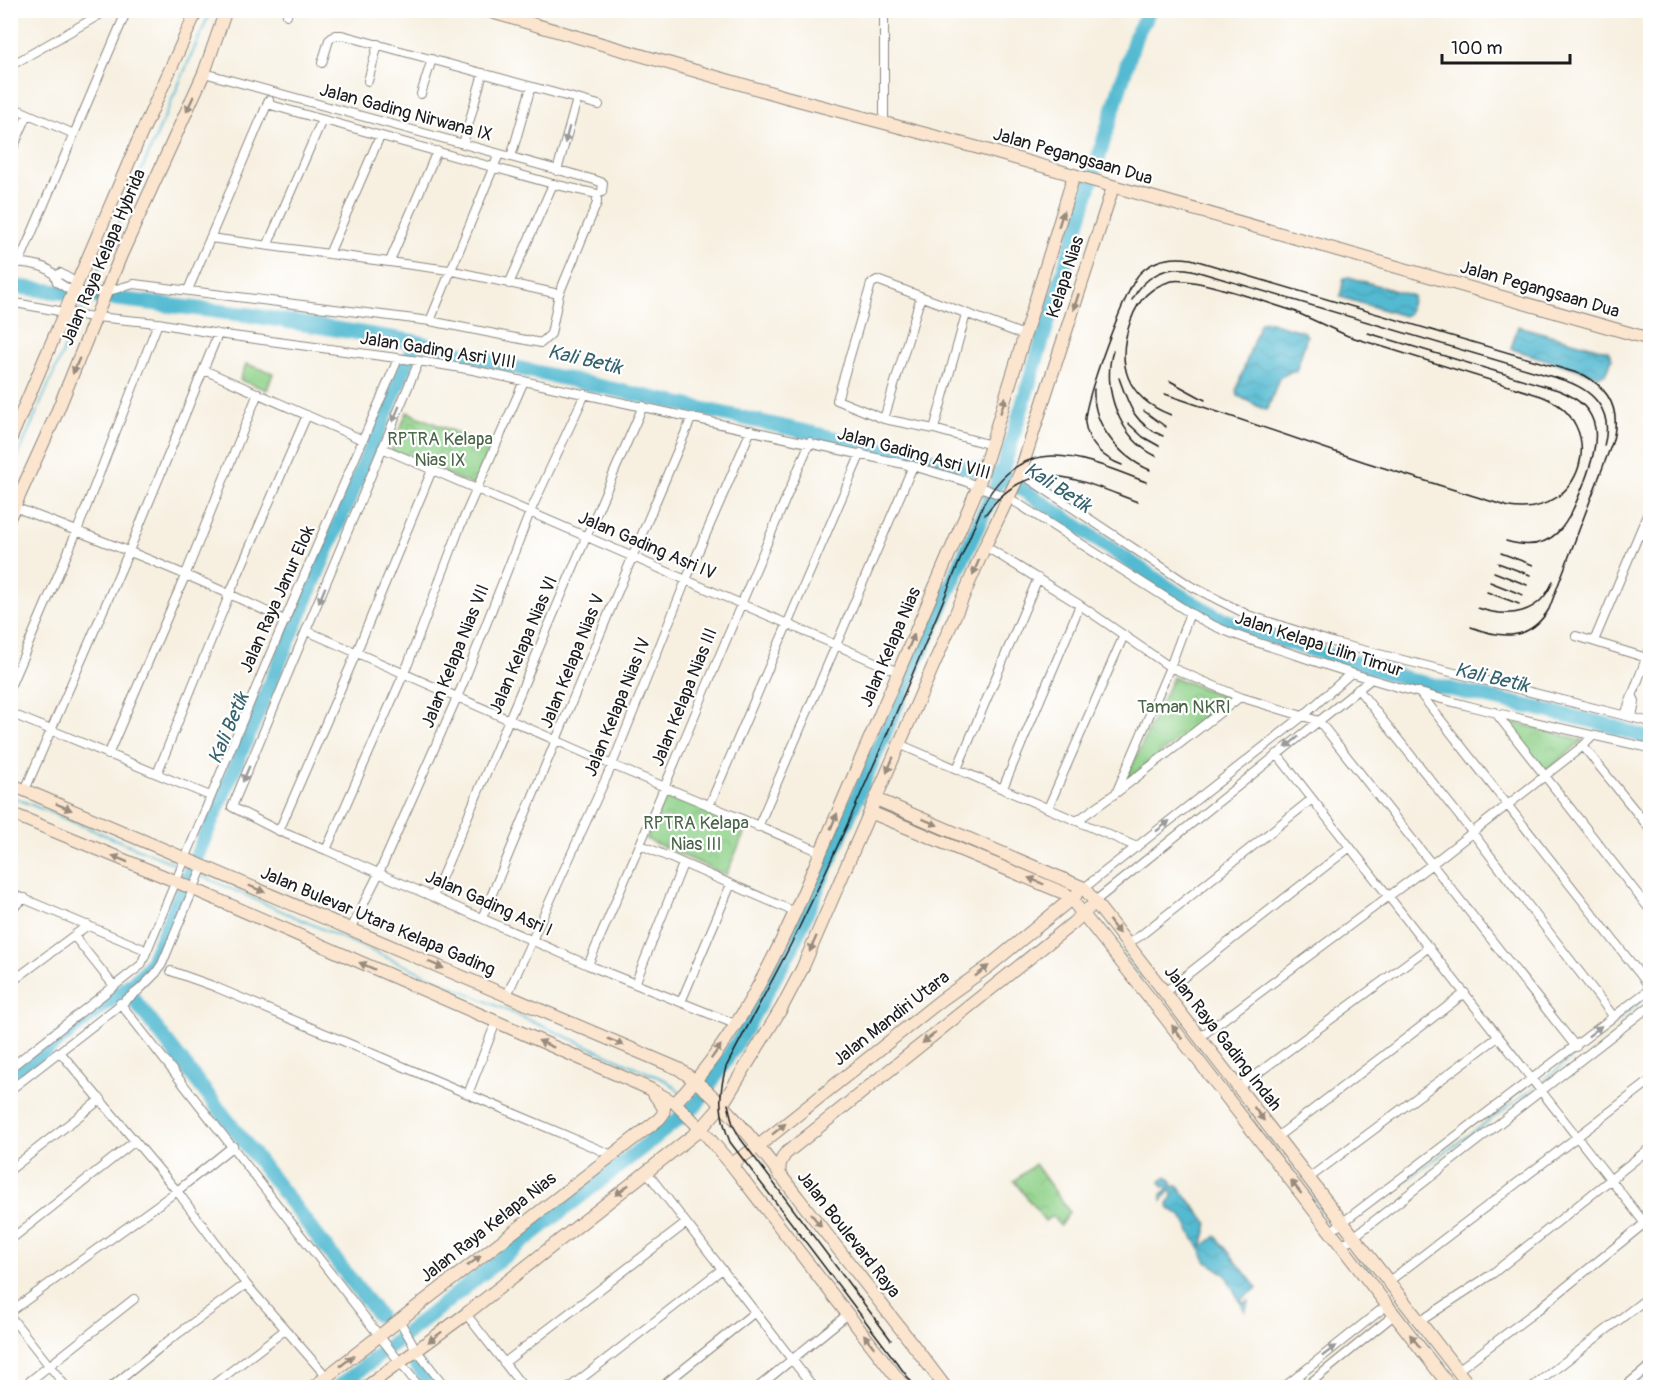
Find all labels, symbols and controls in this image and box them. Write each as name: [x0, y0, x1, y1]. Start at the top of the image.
scale bar: [1442, 27, 1570, 65]
text: 100 m: [1451, 37, 1503, 60]
street label: Jalan Gading Nirwana IX: [317, 78, 495, 147]
one-way arrow: [185, 96, 194, 113]
street label: Jalan Pegangsaan Dua: [990, 123, 1155, 190]
one-way arrow: [562, 126, 571, 144]
street label: Jalan Raya Kelapa Hybrida: [56, 165, 151, 349]
one-way arrow: [1057, 210, 1066, 228]
street label: Kelapa Nias: [1041, 233, 1090, 321]
street label: Jalan Pegangsaan Dua: [1457, 256, 1622, 323]
one-way arrow: [1071, 293, 1080, 311]
street label: Jalan Gading Asri VIII: [358, 327, 518, 374]
water label: Kali Betik: [545, 339, 626, 380]
one-way arrow: [71, 357, 80, 375]
one-way arrow: [999, 396, 1008, 414]
one-way arrow: [391, 406, 401, 424]
street label: Jalan Gading Asri VIII: [835, 422, 993, 485]
park label: RPTRA Kelapa Nias IX: [387, 428, 493, 472]
water label: Kali Betik: [1019, 456, 1097, 519]
street label: Jalan Gading Asri IV: [574, 506, 719, 585]
street label: Jalan Raya Janur Elok: [235, 522, 320, 676]
one-way arrow: [971, 558, 981, 576]
street label: Jalan Kelapa Nias VI: [484, 573, 563, 718]
street label: Jalan Kelapa Nias VII: [416, 581, 495, 731]
street label: Jalan Kelapa Nias: [855, 584, 926, 711]
one-way arrow: [317, 586, 327, 604]
street label: Jalan Kelapa Nias V: [535, 591, 610, 732]
street label: Jalan Kelapa Lilin Timur: [1232, 606, 1406, 683]
street label: Jalan Kelapa Nias III: [646, 625, 723, 770]
one-way arrow: [906, 632, 916, 650]
street label: Jalan Kelapa Nias IV: [579, 634, 656, 780]
water label: Kali Betik: [1452, 657, 1533, 698]
water label: Kali Betik: [202, 687, 255, 768]
park label: Taman NKRI: [1137, 696, 1231, 719]
one-way arrow: [1284, 736, 1299, 748]
one-way arrow: [885, 756, 894, 774]
one-way arrow: [241, 766, 251, 784]
one-way arrow: [56, 802, 74, 812]
one-way arrow: [829, 811, 839, 829]
park label: RPTRA Kelapa Nias III: [643, 812, 749, 856]
one-way arrow: [921, 818, 939, 827]
one-way arrow: [1155, 821, 1170, 833]
one-way arrow: [111, 854, 129, 864]
street label: Jalan Bulevar Utara Kelapa Gading: [257, 861, 499, 982]
street label: Jalan Gading Asri I: [422, 865, 556, 942]
one-way arrow: [1027, 876, 1045, 885]
one-way arrow: [248, 884, 266, 894]
one-way arrow: [1107, 919, 1119, 934]
one-way arrow: [808, 935, 818, 953]
one-way arrow: [358, 961, 376, 971]
one-way arrow: [427, 961, 445, 970]
street label: Jalan Raya Gading Indah: [1159, 961, 1287, 1116]
one-way arrow: [974, 965, 990, 977]
street label: Jalan Mandiri Utara: [828, 966, 954, 1071]
one-way arrow: [1171, 1025, 1183, 1040]
one-way arrow: [1588, 1026, 1603, 1038]
one-way arrow: [922, 1032, 937, 1044]
one-way arrow: [607, 1037, 625, 1047]
one-way arrow: [537, 1039, 555, 1048]
one-way arrow: [710, 1045, 722, 1061]
one-way arrow: [1253, 1106, 1265, 1122]
one-way arrow: [771, 1123, 787, 1136]
street label: Jalan Boulevard Raya: [792, 1166, 906, 1303]
street label: Jalan Raya Kelapa Nias: [415, 1167, 561, 1288]
one-way arrow: [1289, 1179, 1302, 1195]
one-way arrow: [614, 1184, 630, 1197]
one-way arrow: [809, 1213, 821, 1228]
one-way arrow: [466, 1255, 481, 1267]
one-way arrow: [428, 1330, 443, 1342]
one-way arrow: [864, 1334, 876, 1349]
one-way arrow: [1409, 1334, 1421, 1349]
one-way arrow: [1321, 1346, 1336, 1358]
one-way arrow: [339, 1355, 354, 1367]

